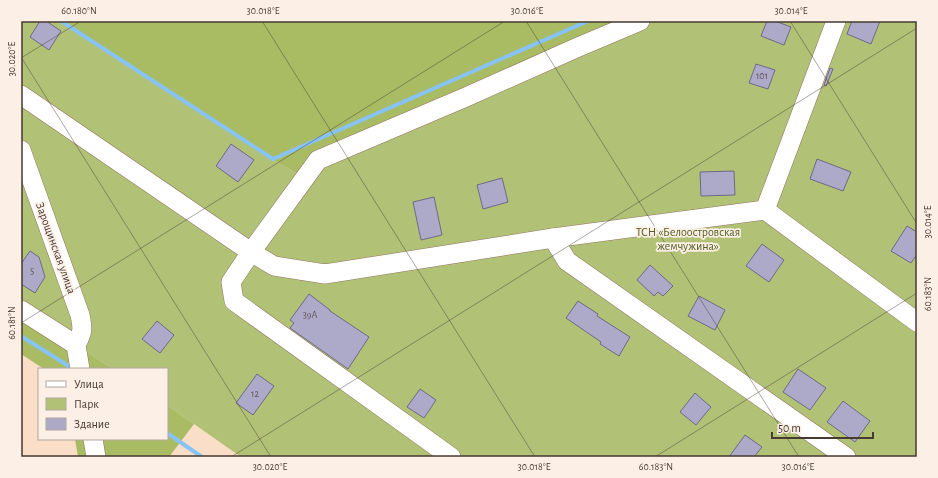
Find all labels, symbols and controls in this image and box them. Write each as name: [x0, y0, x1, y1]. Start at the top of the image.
text: 60.180°N: [61, 6, 97, 16]
text: 30.018°E: [247, 6, 280, 16]
text: 30.016°E: [511, 6, 544, 16]
text: 30.014°E: [775, 6, 808, 16]
text: 30.020°E: [7, 42, 17, 76]
house number: 101: [756, 71, 768, 81]
street label: Зарощинская улица: [33, 201, 78, 296]
text: 30.014°E: [923, 205, 933, 238]
park label: ТСН «Белоостровская жемчужина»: [636, 226, 740, 253]
house number: 5: [30, 266, 34, 276]
text: 60.183°N: [923, 277, 933, 311]
text: 60.181°N: [7, 306, 17, 340]
house number: 39А: [303, 310, 317, 320]
legend: [38, 368, 168, 440]
text: Улица: [74, 378, 104, 390]
house number: 12: [251, 389, 259, 399]
text: Парк: [74, 398, 99, 410]
scale bar: [772, 414, 873, 440]
text: Здание: [74, 418, 110, 430]
text: 50 m: [778, 422, 801, 434]
text: 30.020°E: [253, 462, 287, 472]
text: 30.018°E: [518, 462, 551, 472]
text: 60.183°N: [639, 462, 673, 472]
text: 30.016°E: [782, 462, 815, 472]

